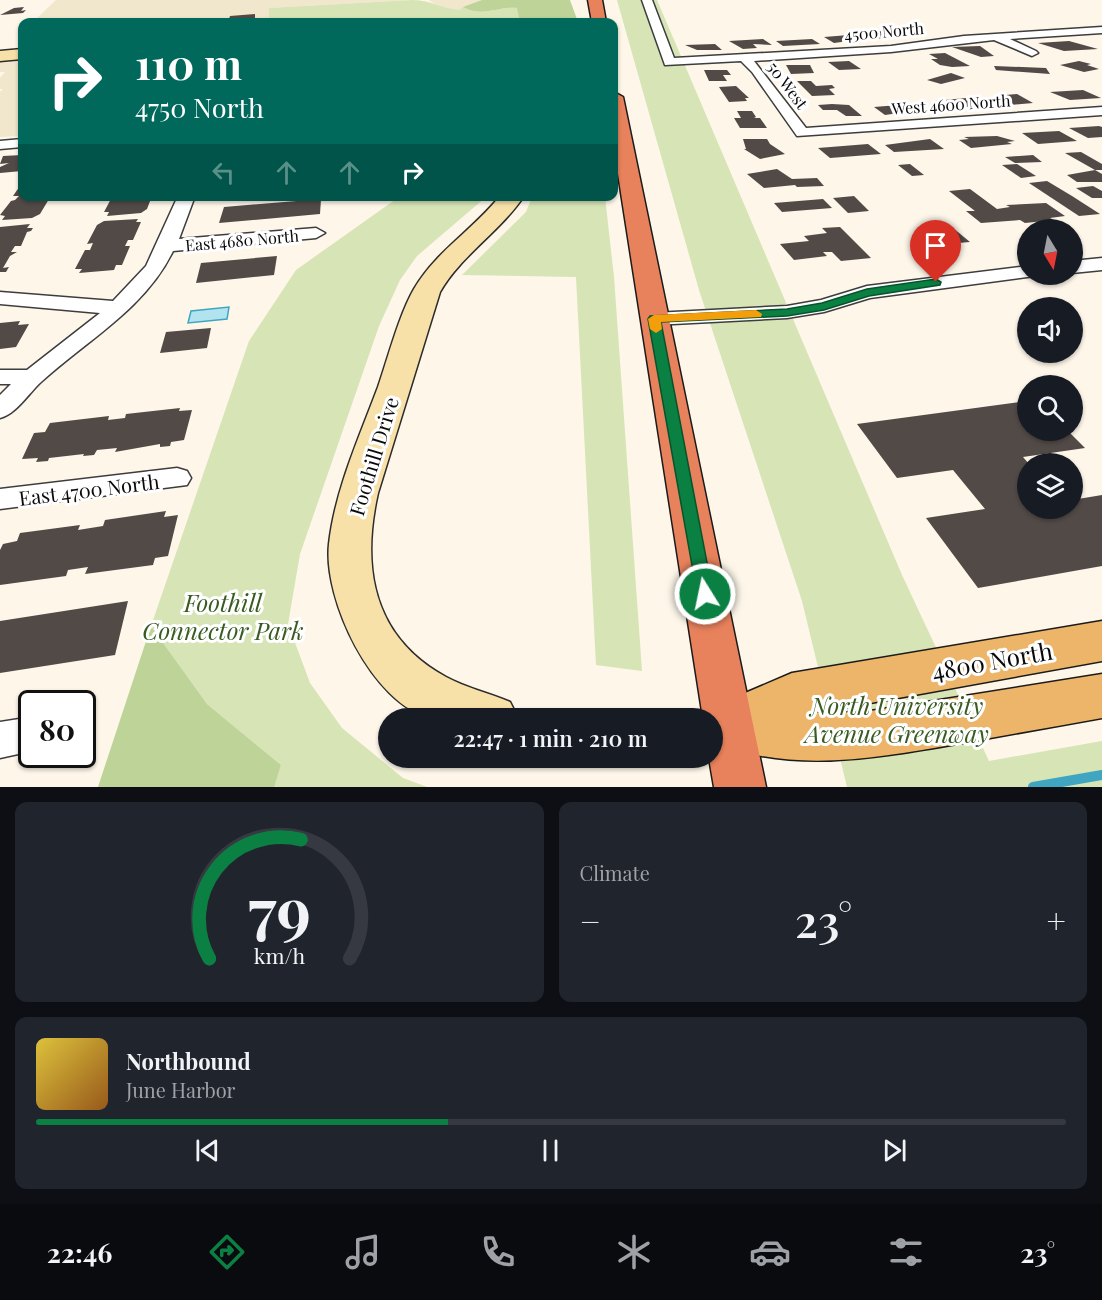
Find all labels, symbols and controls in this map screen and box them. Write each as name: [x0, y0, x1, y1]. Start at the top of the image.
street label: 4500 North: [843, 17, 925, 45]
text: 110 m: [135, 35, 242, 91]
icon: right: [36, 42, 114, 120]
street label: 50 West: [763, 57, 813, 113]
text: 4750 North: [135, 89, 264, 125]
street label: West 4600 North: [890, 89, 1012, 119]
icon: left: [207, 156, 240, 189]
icon: ahead: [270, 156, 303, 189]
icon: ahead: [333, 156, 366, 189]
icon: right: [396, 156, 429, 189]
north arrow: [1017, 219, 1083, 285]
map controls: [1017, 219, 1083, 519]
pin: [910, 220, 961, 282]
street label: East 4680 North: [184, 225, 300, 255]
icon: arrive: [919, 229, 952, 262]
button: sound: [1017, 297, 1083, 363]
button: search: [1017, 375, 1083, 441]
street label: Foothill Drive: [342, 393, 404, 519]
button: layers: [1017, 453, 1083, 519]
street label: East 4700 North: [17, 467, 161, 511]
position arrow: [673, 562, 737, 626]
park label: Foothill Connector Park: [142, 586, 304, 646]
street label: 4800 North: [929, 634, 1055, 686]
park label: North University Avenue Greenway: [802, 689, 989, 749]
speed limit sign: 80: [18, 690, 96, 768]
text: 22:47 · 1 min · 210 m: [454, 723, 647, 753]
text: Climate: [580, 859, 650, 886]
text: 79: [248, 865, 311, 949]
text: 23°: [795, 889, 852, 949]
text: −: [580, 898, 601, 942]
text: +: [1047, 898, 1066, 942]
text: km/h: [254, 941, 305, 969]
text: Northbound: [126, 1046, 251, 1076]
text: June Harbor: [126, 1076, 236, 1103]
icon: previous: [191, 1134, 224, 1167]
icon: pause: [534, 1134, 567, 1167]
icon: next: [878, 1134, 911, 1167]
icon: directions: [206, 1231, 248, 1273]
icon: music: [342, 1231, 384, 1273]
icon: phone: [477, 1231, 519, 1273]
icon: climate: [613, 1231, 655, 1273]
icon: car: [749, 1231, 791, 1273]
icon: filters: [885, 1231, 927, 1273]
text: 22:46: [47, 1234, 112, 1270]
text: 23°: [1020, 1234, 1055, 1270]

